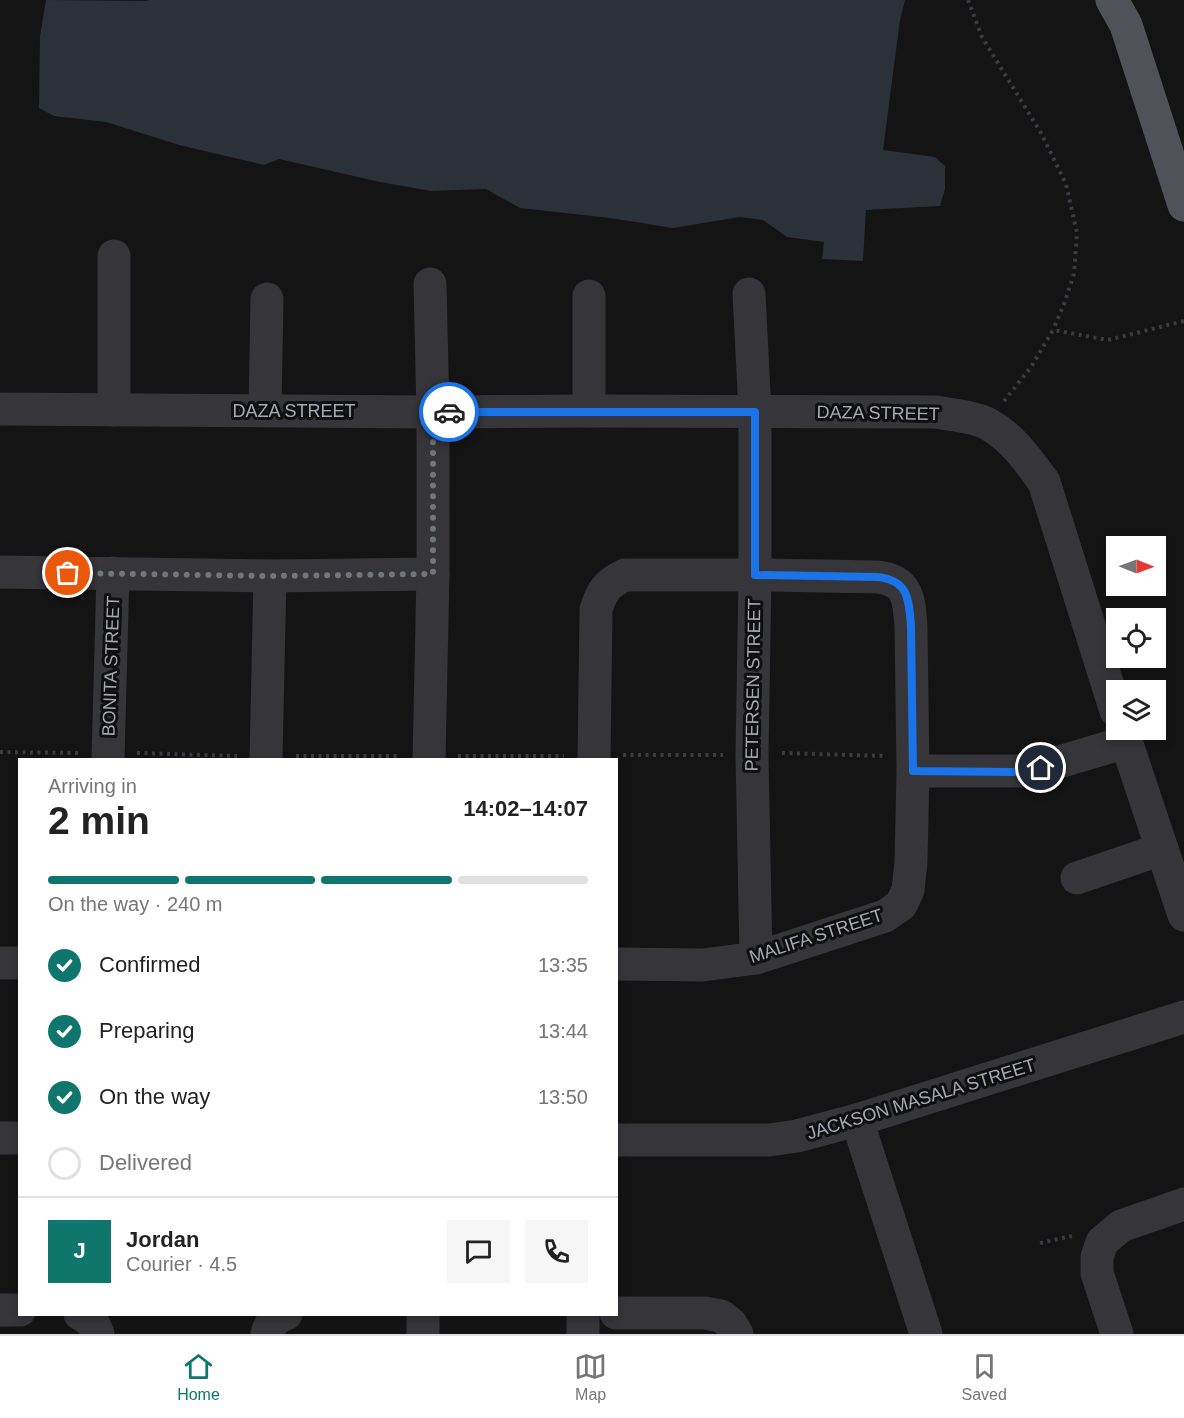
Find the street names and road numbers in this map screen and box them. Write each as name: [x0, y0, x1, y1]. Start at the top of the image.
street label: DAZA STREET: [232, 401, 356, 421]
street label: DAZA STREET: [816, 402, 940, 424]
street label: BONITA STREET: [99, 595, 123, 737]
street label: PETERSEN STREET: [741, 598, 765, 772]
street label: MALIFA STREET: [747, 905, 885, 967]
street label: JACKSON MASALA STREET: [804, 1055, 1038, 1143]

